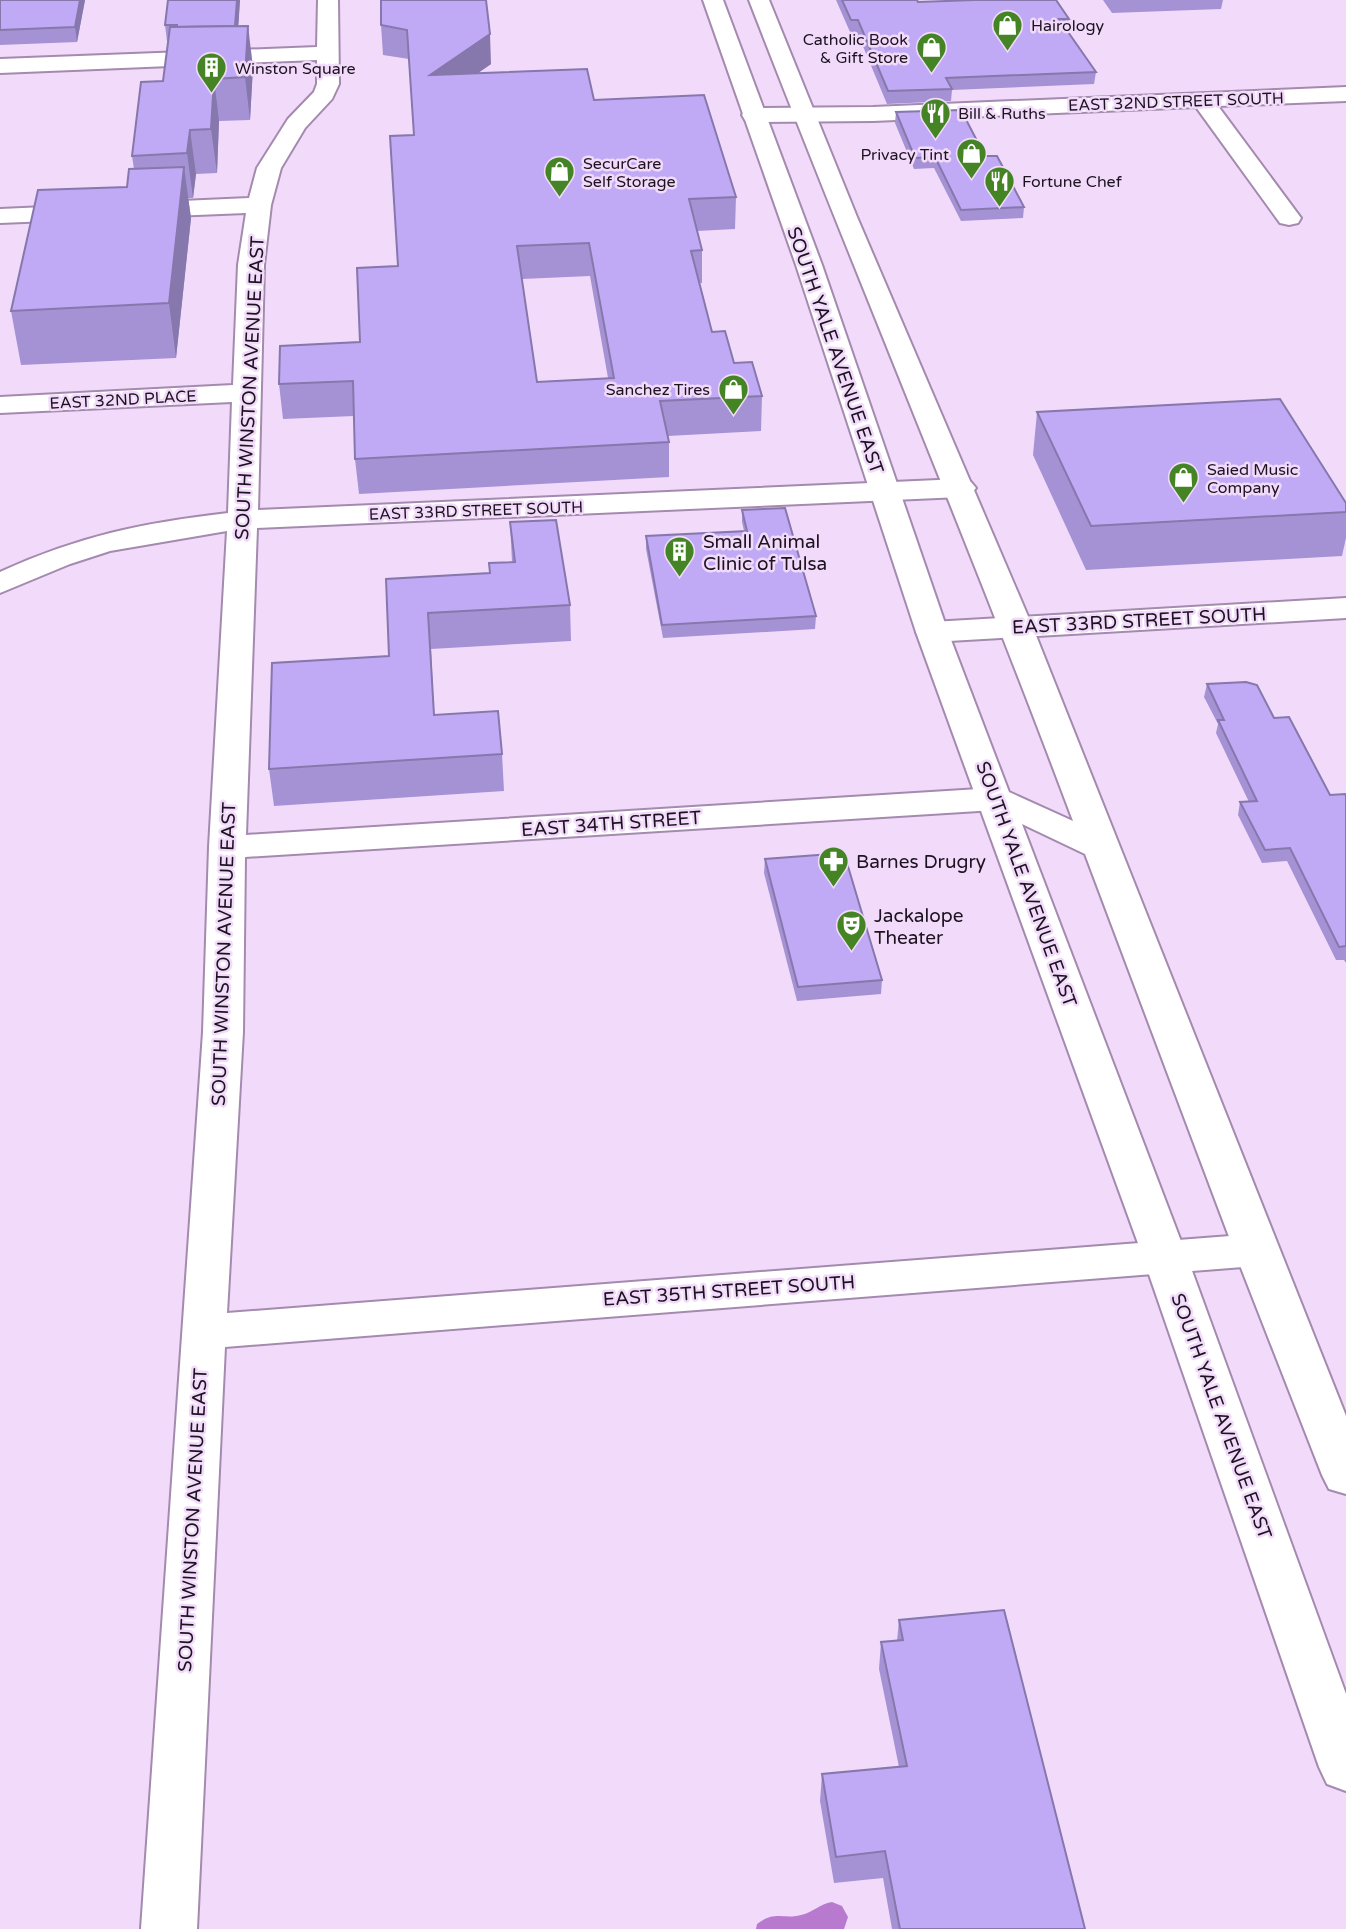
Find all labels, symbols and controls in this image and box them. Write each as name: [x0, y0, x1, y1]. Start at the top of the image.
shop icon: Hairology: [991, 8, 1025, 52]
place label: Hairology: [1031, 16, 1104, 36]
place label: Catholic Book & Gift Store: [803, 30, 908, 68]
shop icon: Catholic Book & Gift Store: [914, 31, 948, 75]
building icon: Winston Square: [195, 51, 229, 95]
place label: Winston Square: [235, 59, 356, 79]
street label: EAST 32ND STREET SOUTH: [1068, 88, 1284, 116]
restaurant icon: Bill & Ruths: [918, 96, 952, 140]
place label: Bill & Ruths: [958, 104, 1046, 124]
shop icon: Privacy Tint: [955, 137, 989, 181]
place label: Privacy Tint: [860, 145, 949, 165]
place label: SecurCare Self Storage: [583, 154, 676, 192]
shop icon: SecurCare Self Storage: [543, 155, 577, 199]
restaurant icon: Fortune Chef: [982, 164, 1016, 208]
place label: Fortune Chef: [1022, 172, 1123, 192]
street label: SOUTH YALE AVENUE EAST: [782, 224, 888, 477]
street label: SOUTH WINSTON AVENUE EAST: [231, 235, 269, 541]
shop icon: Sanchez Tires: [716, 372, 750, 416]
place label: Sanchez Tires: [606, 380, 710, 400]
street label: EAST 32ND PLACE: [49, 386, 197, 414]
place label: Saied Music Company: [1207, 460, 1298, 498]
shop icon: Saied Music Company: [1167, 461, 1201, 505]
street label: EAST 33RD STREET SOUTH: [369, 497, 584, 525]
place label: Small Animal Clinic of Tulsa: [703, 531, 827, 575]
building icon: Small Animal Clinic of Tulsa: [663, 535, 697, 579]
street label: EAST 33RD STREET SOUTH: [1011, 603, 1267, 639]
street label: SOUTH YALE AVENUE EAST: [971, 759, 1081, 1011]
street label: SOUTH WINSTON AVENUE EAST: [208, 801, 240, 1106]
street label: EAST 34TH STREET: [520, 807, 702, 841]
pharmacy icon: Barnes Drugry: [816, 844, 850, 888]
place label: Barnes Drugry: [856, 851, 986, 873]
place label: Jackalope Theater: [874, 905, 964, 949]
theatre icon: Jackalope Theater: [834, 909, 868, 953]
street label: EAST 35TH STREET SOUTH: [602, 1271, 856, 1311]
street label: SOUTH YALE AVENUE EAST: [1166, 1291, 1276, 1543]
street label: SOUTH WINSTON AVENUE EAST: [174, 1367, 212, 1673]

